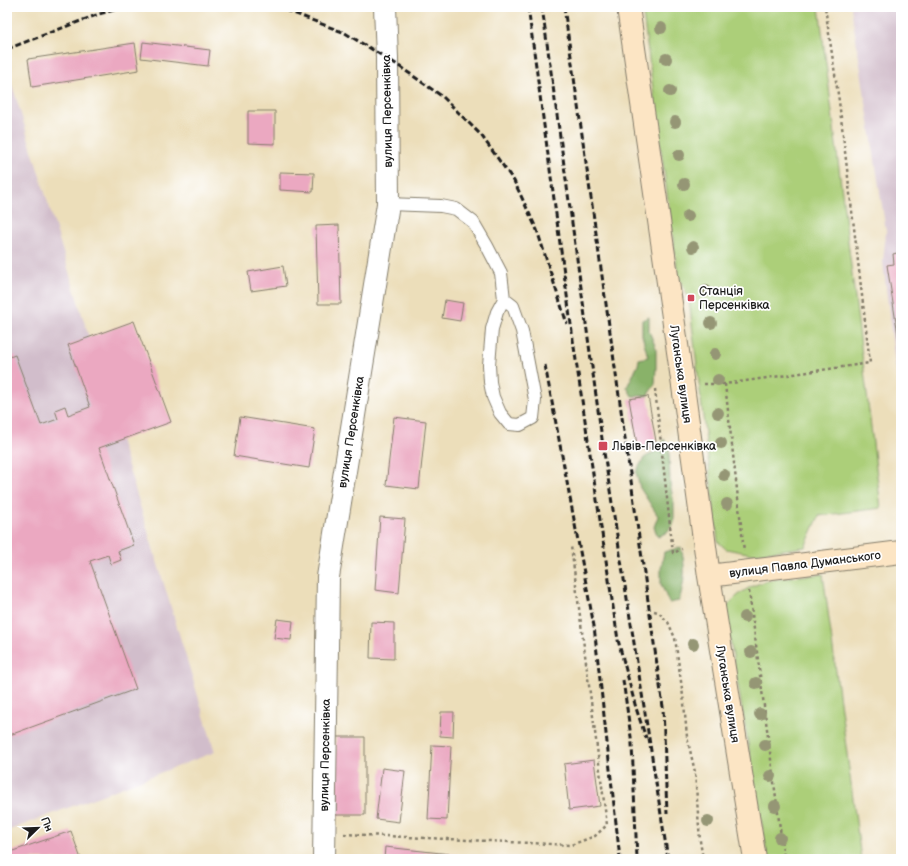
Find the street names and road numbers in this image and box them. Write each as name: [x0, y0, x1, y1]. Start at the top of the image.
street label: вулиця Персенківка: [379, 54, 396, 168]
street label: Луганська вулиця: [666, 323, 695, 424]
street label: вулиця Персенківка: [335, 375, 368, 489]
street label: вулиця Павла Думанського: [728, 548, 882, 581]
street label: Луганська вулиця: [712, 643, 743, 744]
street label: вулиця Персенківка: [317, 698, 334, 812]

